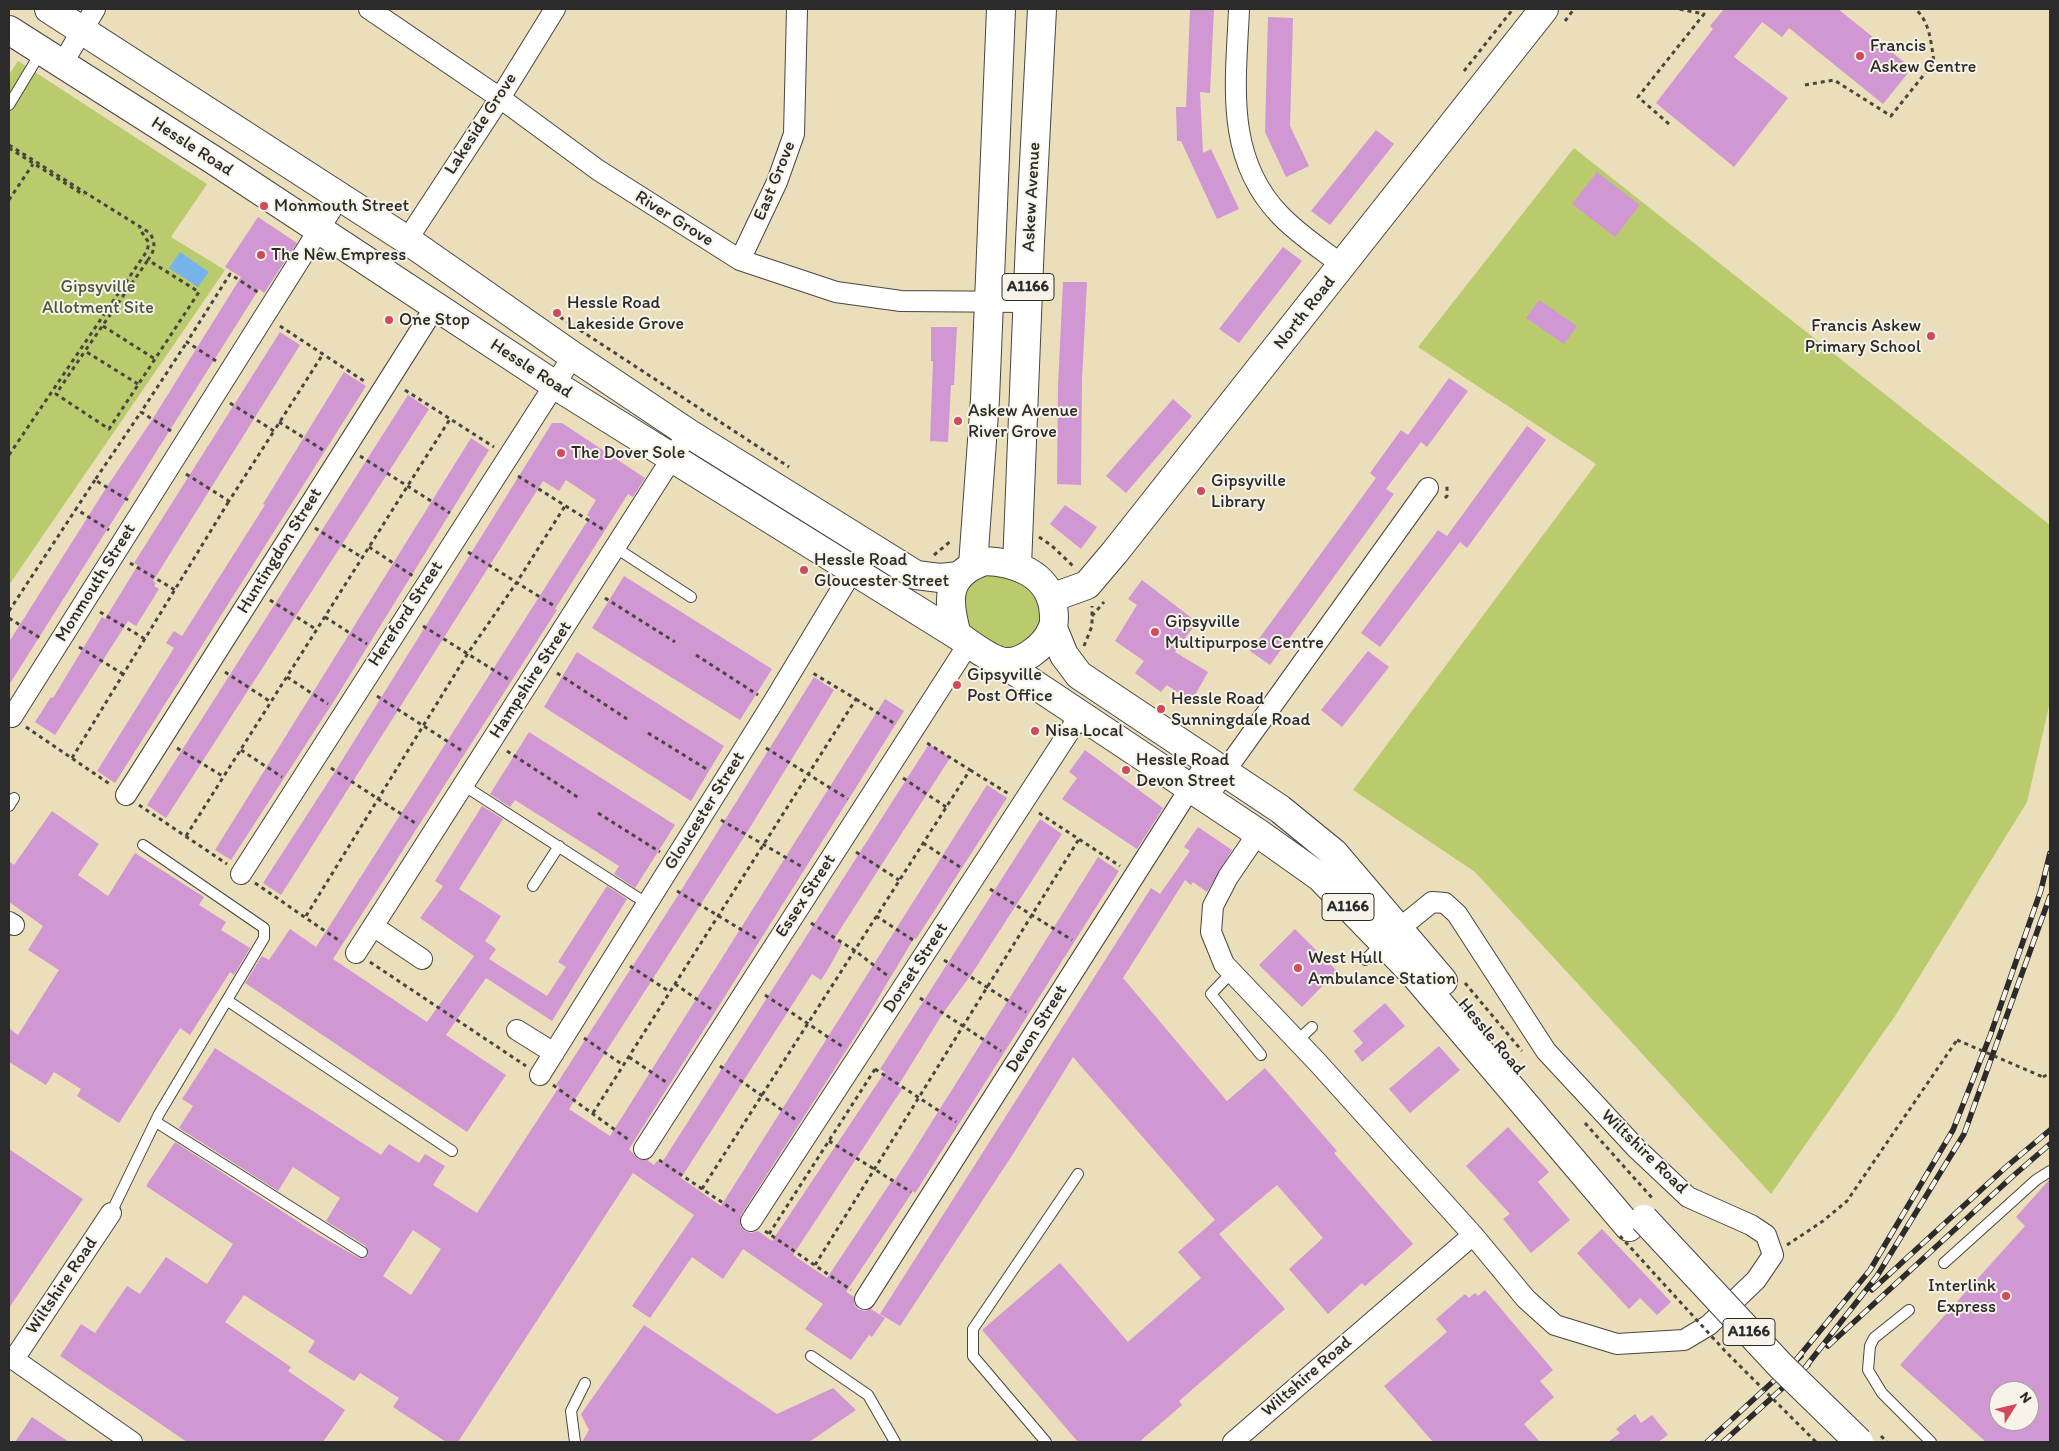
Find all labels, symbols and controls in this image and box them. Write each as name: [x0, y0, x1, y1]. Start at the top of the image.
place label: Francis Askew Centre: [1870, 35, 1976, 78]
marker: Francis Askew Centre: [1854, 50, 1866, 62]
street label: Lakeside Grove: [440, 69, 522, 179]
street label: Hessle Road: [147, 112, 237, 182]
street label: East Grove: [749, 138, 801, 224]
street label: Askew Avenue: [1018, 142, 1046, 252]
street label: River Grove: [631, 186, 717, 252]
place label: Monmouth Street: [274, 195, 409, 217]
marker: Monmouth Street: [258, 200, 270, 212]
place label: The New Empress: [271, 244, 406, 266]
marker: The New Empress: [255, 249, 267, 261]
street label: North Road: [1270, 272, 1340, 354]
road number: A1166: [1002, 274, 1054, 300]
park label: Gipsyville Allotment Site: [42, 276, 154, 318]
place label: Hessle Road Lakeside Grove: [567, 292, 684, 334]
marker: Hessle Road Lakeside Grove: [551, 307, 563, 319]
place label: One Stop: [399, 309, 470, 331]
marker: One Stop: [383, 314, 395, 326]
place label: Francis Askew Primary School: [1805, 315, 1921, 358]
marker: Francis Askew Primary School: [1925, 330, 1937, 342]
street label: Hessle Road: [486, 334, 576, 404]
place label: Askew Avenue River Grove: [968, 400, 1078, 442]
marker: Askew Avenue River Grove: [952, 415, 964, 427]
place label: The Dover Sole: [571, 442, 685, 464]
marker: The Dover Sole: [555, 447, 567, 459]
place label: Gipsyville Library: [1211, 470, 1286, 512]
street label: Huntingdon Street: [233, 484, 327, 618]
marker: Gipsyville Library: [1195, 485, 1207, 497]
street label: Monmouth Street: [51, 520, 141, 646]
place label: Hessle Road Gloucester Street: [814, 549, 949, 592]
street label: Hereford Street: [364, 557, 448, 671]
marker: Hessle Road Gloucester Street: [798, 564, 810, 576]
place label: Gipsyville Multipurpose Centre: [1165, 611, 1324, 654]
street label: Hampshire Street: [485, 617, 577, 743]
marker: Gipsyville Multipurpose Centre: [1149, 626, 1161, 638]
place label: Gipsyville Post Office: [967, 664, 1053, 706]
marker: Gipsyville Post Office: [951, 679, 963, 691]
place label: Hessle Road Sunningdale Road: [1171, 688, 1310, 731]
marker: Hessle Road Sunningdale Road: [1155, 703, 1167, 715]
place label: Nisa Local: [1045, 720, 1123, 742]
marker: Nisa Local: [1029, 725, 1041, 737]
street label: Gloucester Street: [660, 748, 750, 874]
place label: Hessle Road Devon Street: [1136, 749, 1235, 792]
marker: Hessle Road Devon Street: [1120, 764, 1132, 776]
street label: Essex Street: [771, 850, 841, 942]
road number: A1166: [1322, 894, 1374, 920]
street label: Dorset Street: [879, 919, 953, 1017]
place label: West Hull Ambulance Station: [1308, 947, 1456, 990]
marker: West Hull Ambulance Station: [1292, 962, 1304, 974]
street label: Devon Street: [1002, 981, 1072, 1077]
street label: Hessle Road: [1453, 994, 1529, 1080]
street label: Wiltshire Road: [1596, 1105, 1692, 1199]
street label: Wiltshire Road: [22, 1233, 102, 1339]
place label: Interlink Express: [1928, 1275, 1996, 1318]
marker: Interlink Express: [2000, 1290, 2012, 1302]
road number: A1166: [1723, 1318, 1775, 1345]
street label: Wiltshire Road: [1257, 1332, 1357, 1422]
north arrow: [1989, 1381, 2039, 1431]
text: N: [2016, 1389, 2035, 1406]

